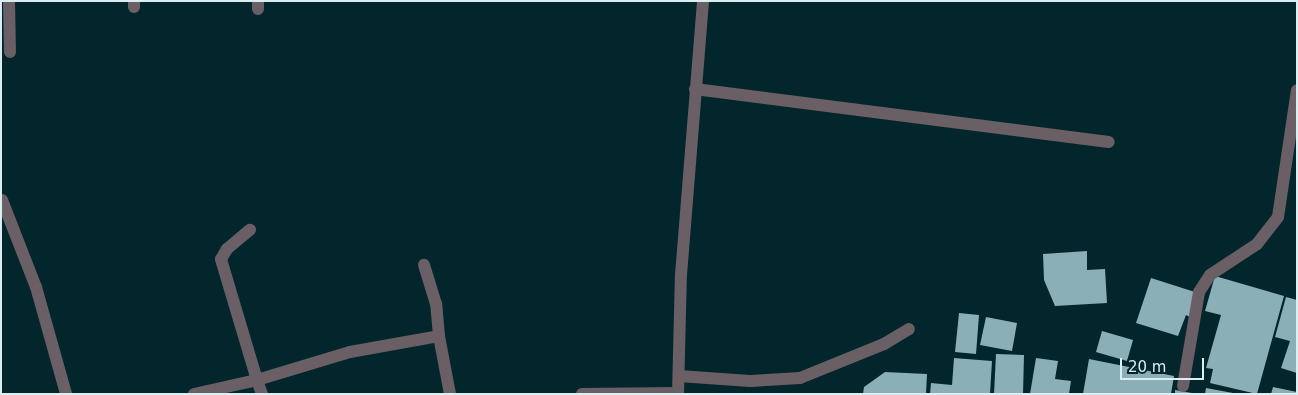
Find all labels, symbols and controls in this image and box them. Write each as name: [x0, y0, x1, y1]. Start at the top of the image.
scale bar: [1123, 348, 1207, 380]
text: 20 m: [1128, 358, 1166, 376]

